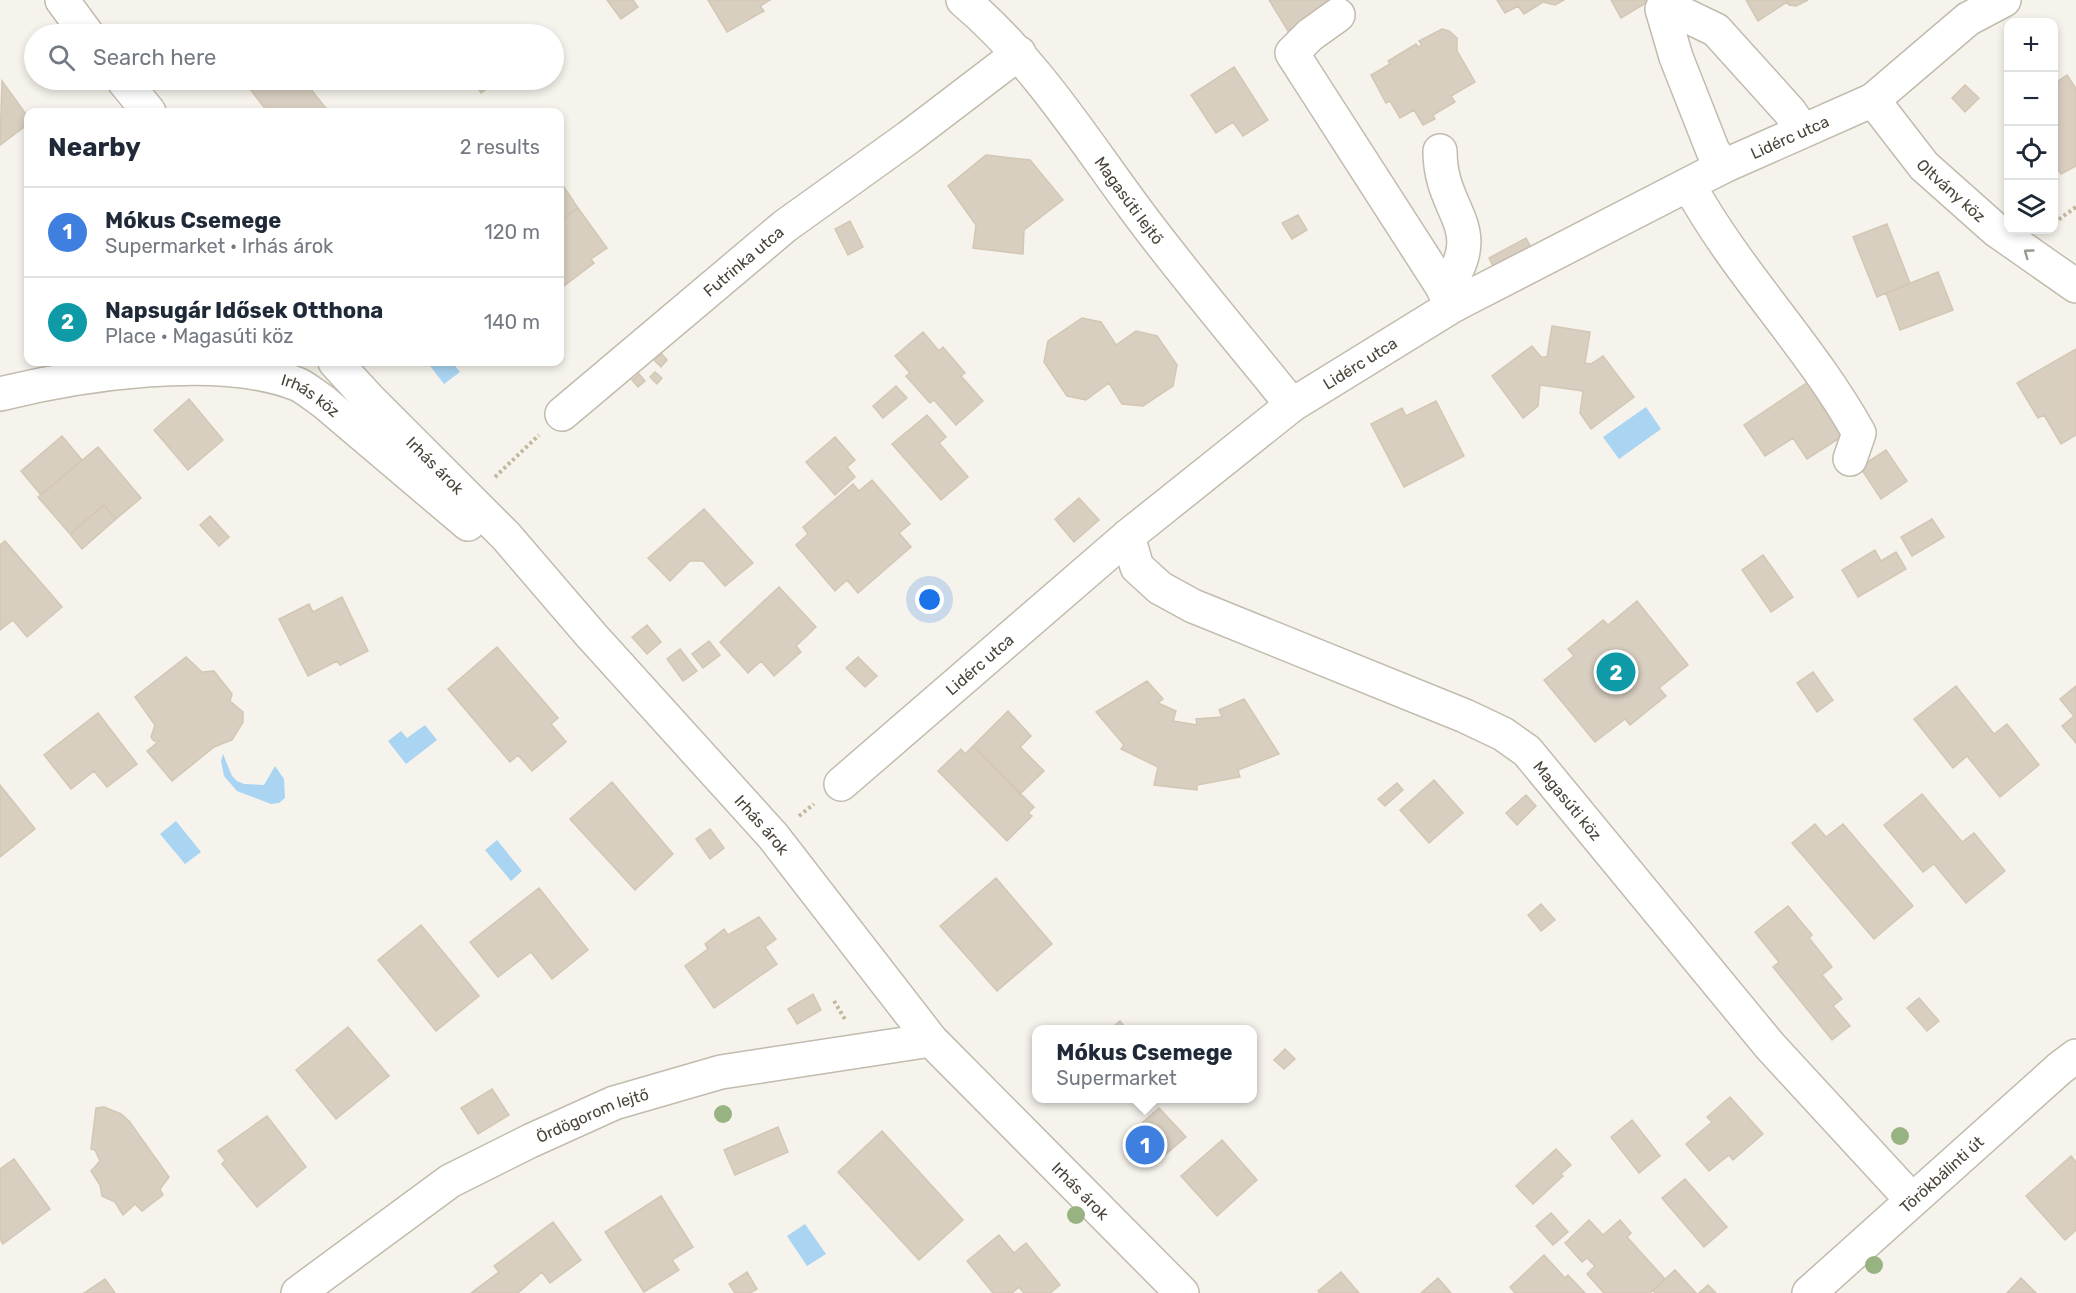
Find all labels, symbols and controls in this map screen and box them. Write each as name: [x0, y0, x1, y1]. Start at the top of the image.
map controls: [2004, 18, 2058, 234]
button: +: [2004, 18, 2058, 72]
search box: [24, 24, 564, 90]
icon: search: [45, 41, 78, 74]
text: Search here: [93, 44, 216, 71]
button: −: [2004, 72, 2058, 126]
street label: Lidérc utca: [1748, 112, 1832, 163]
button: locate: [2004, 126, 2058, 180]
text: Nearby: [48, 132, 141, 163]
text: 2 results: [460, 135, 540, 159]
street label: Magasúti lejtő: [1090, 153, 1167, 248]
street label: Oltvány köz: [1912, 156, 1989, 226]
button: layers: [2004, 180, 2058, 234]
text: Mókus Csemege: [105, 207, 281, 234]
text: 1: [63, 220, 72, 244]
text: 120 m: [484, 220, 540, 244]
street label: Futrinka utca: [699, 222, 788, 301]
text: Supermarket · Irhás árok: [105, 234, 333, 258]
one-way arrow: [2023, 249, 2034, 260]
text: Napsugár Idősek Otthona: [105, 297, 383, 324]
text: 2: [61, 310, 74, 334]
text: 140 m: [484, 310, 540, 334]
text: Place · Magasúti köz: [105, 324, 293, 348]
street label: Lidérc utca: [1320, 333, 1401, 394]
street label: Irhás köz: [279, 370, 343, 421]
street label: Irhás árok: [402, 433, 468, 499]
your location: [915, 585, 944, 614]
street label: Lidérc utca: [942, 630, 1018, 699]
pin: 2: [1596, 650, 1636, 694]
street label: Magasúti köz: [1529, 757, 1606, 844]
street label: Irhás árok: [730, 791, 793, 859]
popup: [1032, 1025, 1257, 1103]
text: Mókus Csemege: [1056, 1039, 1233, 1066]
text: Supermarket: [1056, 1066, 1177, 1090]
street label: Ördögorom lejtő: [533, 1084, 651, 1147]
pin: 1: [1126, 1122, 1164, 1168]
street label: Törökbálinti út: [1896, 1132, 1988, 1217]
street label: Irhás árok: [1048, 1158, 1113, 1224]

